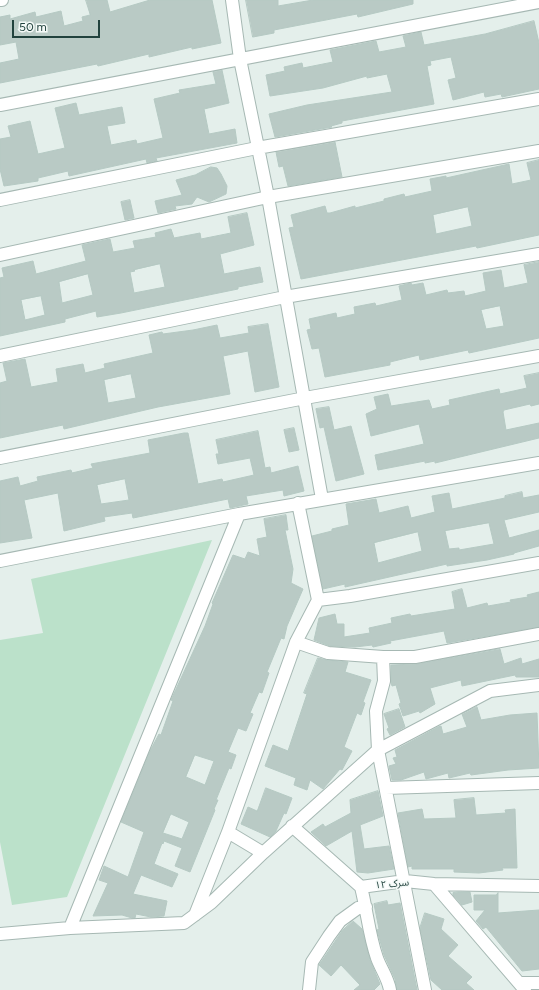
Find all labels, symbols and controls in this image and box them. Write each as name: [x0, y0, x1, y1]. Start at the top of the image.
scale bar: [14, 12, 102, 38]
text: 50 m: [19, 20, 47, 34]
street label: سرک ۱۲: [375, 877, 409, 891]

